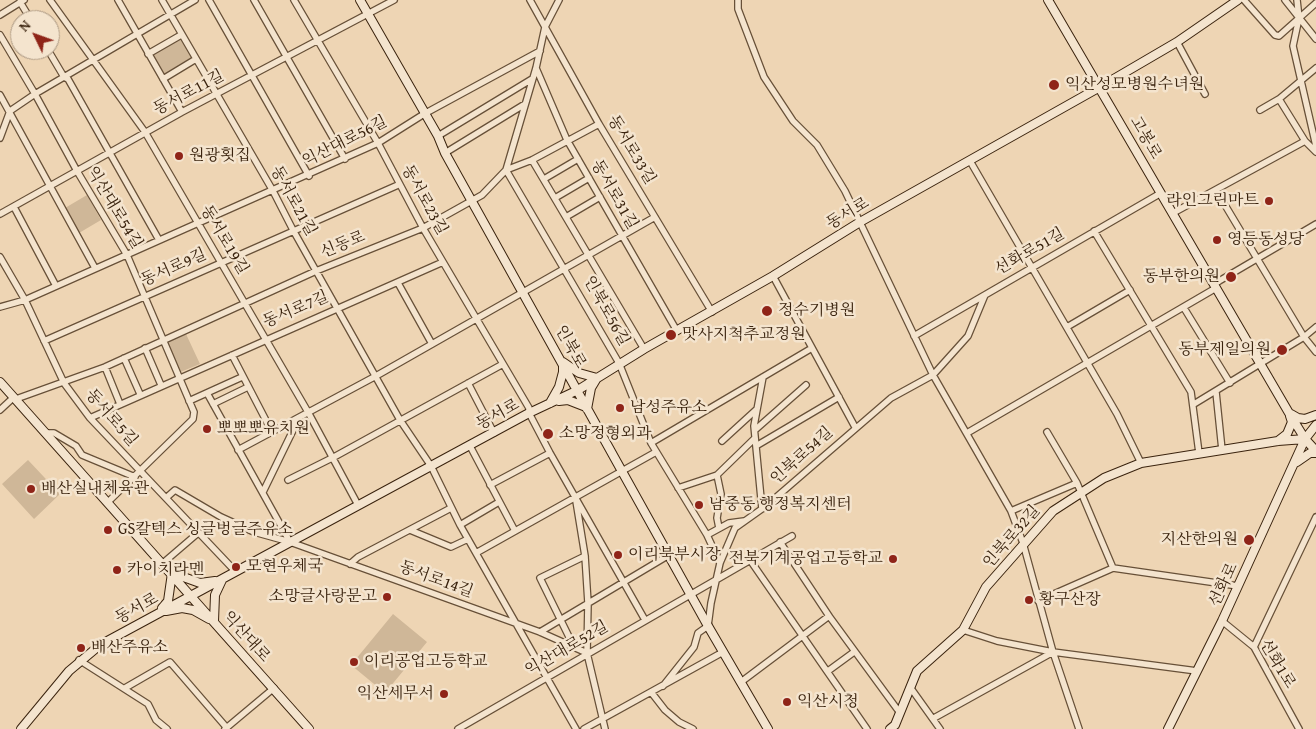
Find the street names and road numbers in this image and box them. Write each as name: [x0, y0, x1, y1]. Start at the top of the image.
street label: 동서로11길: [150, 66, 228, 120]
street label: 익산대로56길: [299, 112, 391, 172]
street label: 동서로33길: [603, 112, 659, 188]
street label: 고봉로: [1125, 113, 1165, 163]
street label: 동서로31길: [586, 157, 642, 233]
street label: 동서로23길: [397, 162, 451, 238]
street label: 익산대로54길: [82, 163, 146, 253]
street label: 동서로21길: [266, 163, 320, 239]
street label: 동서로: [823, 194, 873, 234]
street label: 동서로19길: [196, 202, 252, 278]
street label: 선화로51길: [992, 224, 1068, 280]
street label: 신동로: [318, 227, 368, 263]
street label: 동서로9길: [138, 245, 210, 291]
street label: 인북로56길: [579, 273, 633, 349]
street label: 동서로7길: [260, 288, 332, 332]
street label: 인북로: [550, 322, 590, 372]
street label: 동서로5길: [81, 385, 141, 451]
street label: 동서로: [473, 395, 523, 435]
street label: 인북로54길: [767, 423, 837, 489]
street label: 인북로32길: [979, 502, 1045, 572]
street label: 동서로14길: [396, 558, 476, 602]
street label: 선화로: [1206, 560, 1242, 610]
street label: 동서로: [112, 589, 162, 629]
street label: 익산대로: [218, 608, 274, 666]
street label: 익산대로52길: [522, 618, 612, 680]
street label: 선화1로: [1255, 636, 1299, 692]

